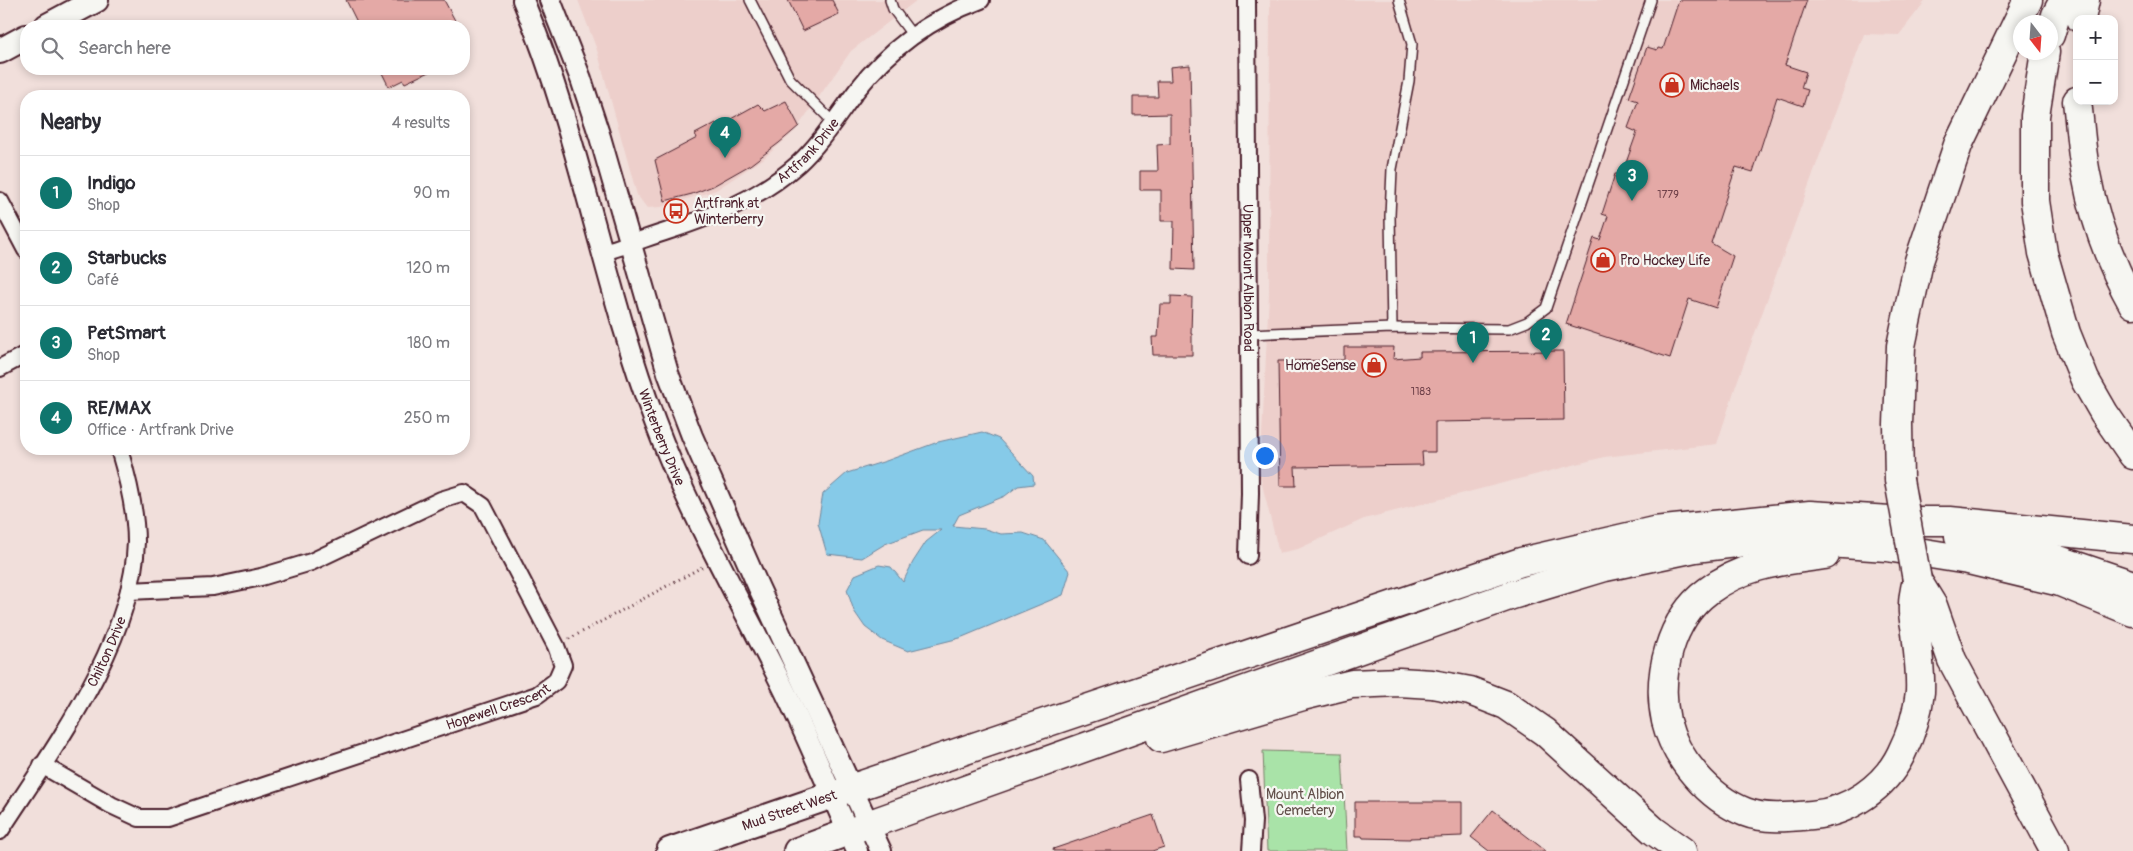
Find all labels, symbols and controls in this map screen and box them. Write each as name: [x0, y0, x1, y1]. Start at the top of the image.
north arrow: [2013, 15, 2058, 60]
map controls: [2073, 15, 2118, 105]
button: +: [2073, 15, 2118, 60]
search box: [20, 20, 470, 75]
icon: search: [38, 34, 66, 62]
text: Search here: [78, 36, 171, 60]
button: −: [2073, 60, 2118, 105]
shop icon: Michaels: [1659, 72, 1685, 98]
place label: Michaels: [1690, 77, 1740, 94]
text: Nearby: [40, 109, 101, 136]
text: 4 results: [392, 113, 450, 133]
street label: Artfrank Drive: [774, 115, 843, 187]
pin: 4: [709, 117, 741, 158]
pin: 3: [1616, 160, 1648, 201]
text: Indigo: [87, 171, 136, 195]
text: 1: [53, 183, 59, 203]
text: 90 m: [413, 183, 450, 203]
house number: 1779: [1657, 188, 1679, 201]
text: Shop: [87, 195, 120, 215]
place label: Artfrank at Winterberry: [694, 195, 763, 228]
bus stop icon: Artfrank at Winterberry: [663, 198, 689, 224]
street label: Upper Mount Albion Road: [1239, 204, 1257, 352]
text: Starbucks: [87, 246, 166, 270]
shop icon: Pro Hockey Life: [1590, 247, 1616, 273]
place label: Pro Hockey Life: [1620, 252, 1710, 269]
text: 2: [52, 258, 60, 278]
text: 120 m: [406, 258, 450, 278]
text: Café: [87, 270, 119, 290]
pin: 2: [1530, 319, 1562, 360]
text: PetSmart: [87, 321, 166, 345]
pin: 1: [1457, 322, 1489, 363]
text: 3: [52, 333, 60, 353]
text: 180 m: [407, 333, 450, 353]
text: Shop: [87, 345, 120, 365]
shop icon: HomeSense: [1361, 352, 1387, 378]
place label: HomeSense: [1285, 357, 1356, 374]
house number: 1183: [1411, 385, 1431, 398]
street label: Winterberry Drive: [635, 387, 688, 488]
text: RE/MAX: [87, 396, 152, 420]
text: 4: [51, 408, 61, 428]
text: 250 m: [404, 408, 450, 428]
text: Office · Artfrank Drive: [87, 420, 234, 440]
your location: [1252, 443, 1278, 469]
street label: Chilton Drive: [84, 614, 130, 690]
street label: Hopewell Crescent: [444, 680, 554, 734]
street label: Mud Street West: [740, 786, 839, 835]
park label: Mount Albion Cemetery: [1266, 786, 1344, 819]

